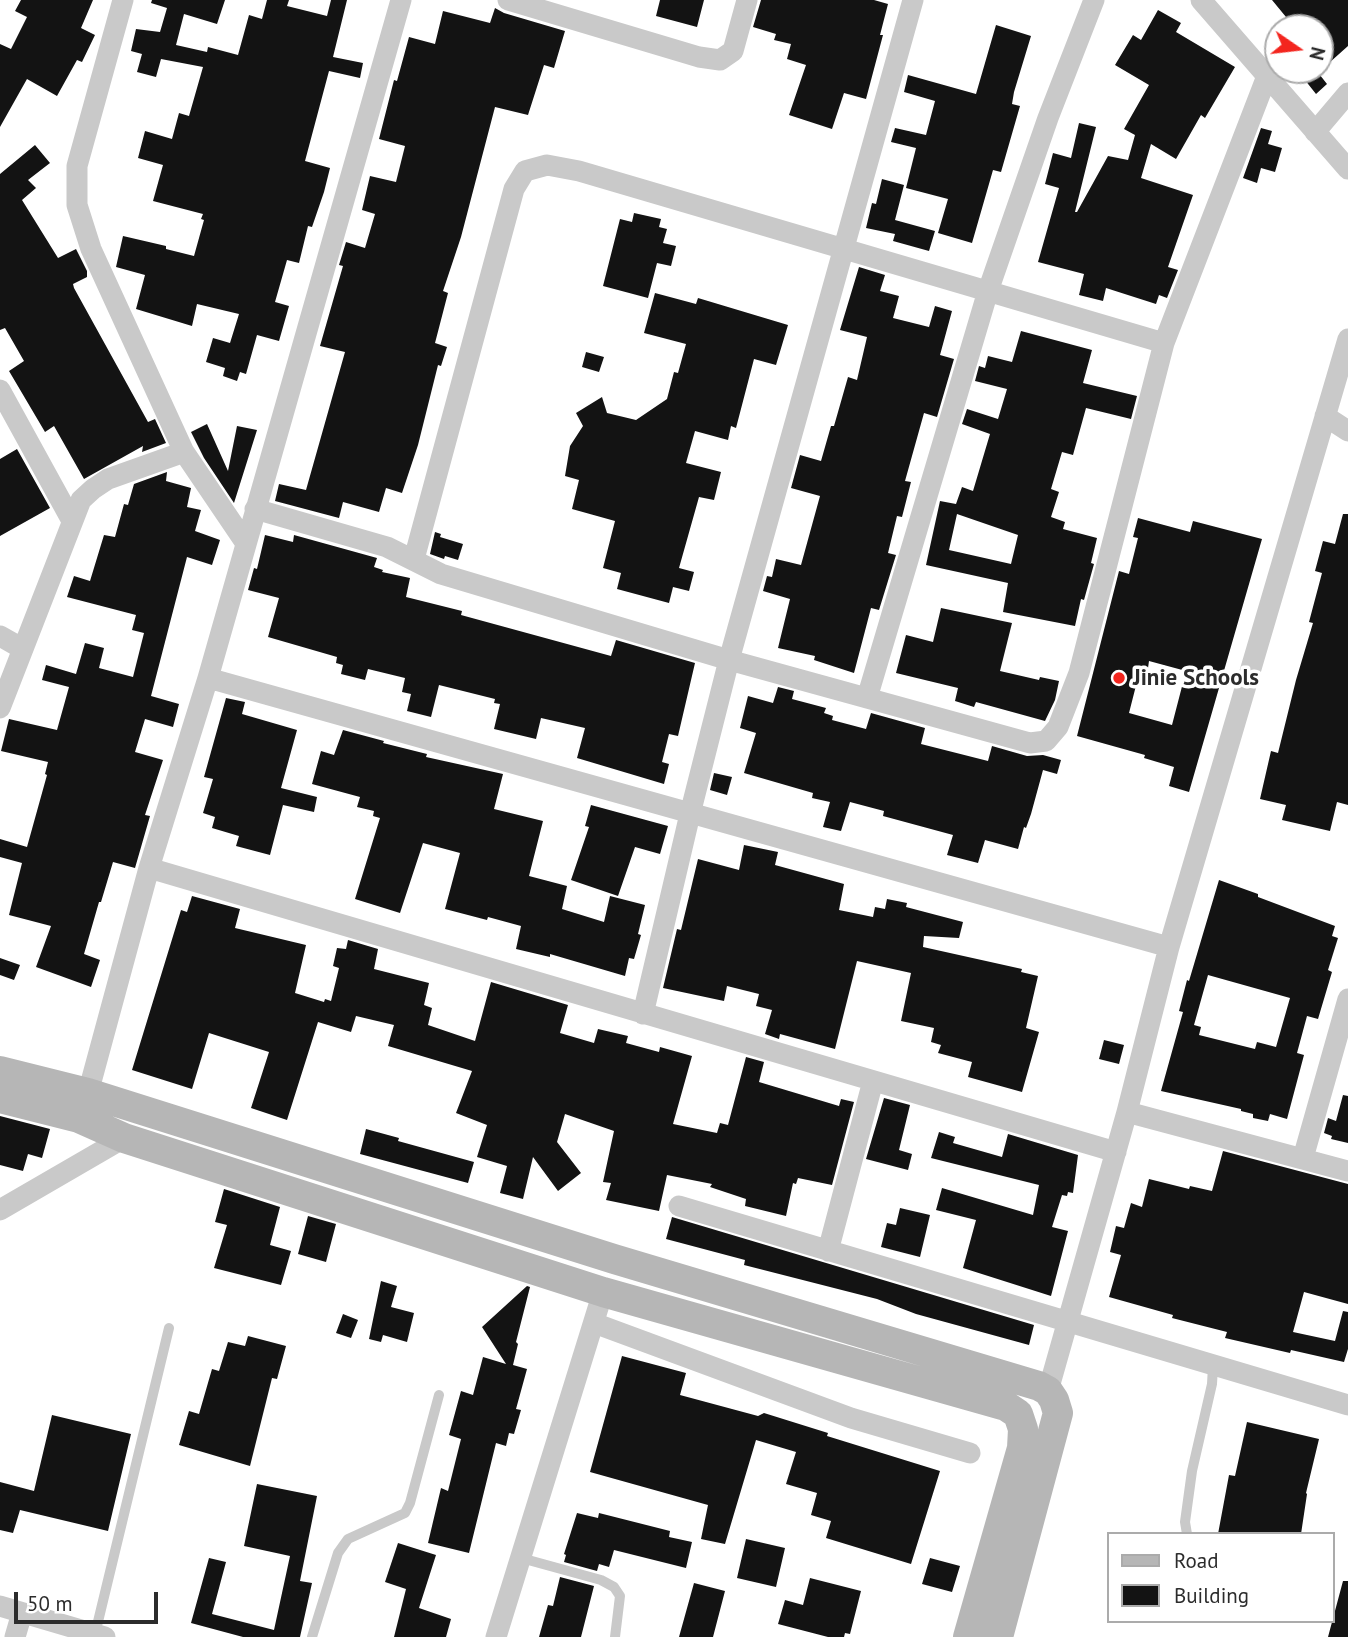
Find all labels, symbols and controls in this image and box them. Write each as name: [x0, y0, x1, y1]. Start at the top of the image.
north arrow: [1264, 14, 1334, 84]
text: N: [1304, 45, 1331, 63]
place label: Jinie Schools: [1133, 664, 1259, 692]
marker: Jinie Schools: [1111, 670, 1127, 686]
legend: [1106, 1532, 1334, 1623]
text: Road: [1174, 1547, 1218, 1574]
scale bar: [18, 1578, 161, 1622]
text: Building: [1174, 1582, 1249, 1609]
text: 50 m: [27, 1590, 73, 1617]

